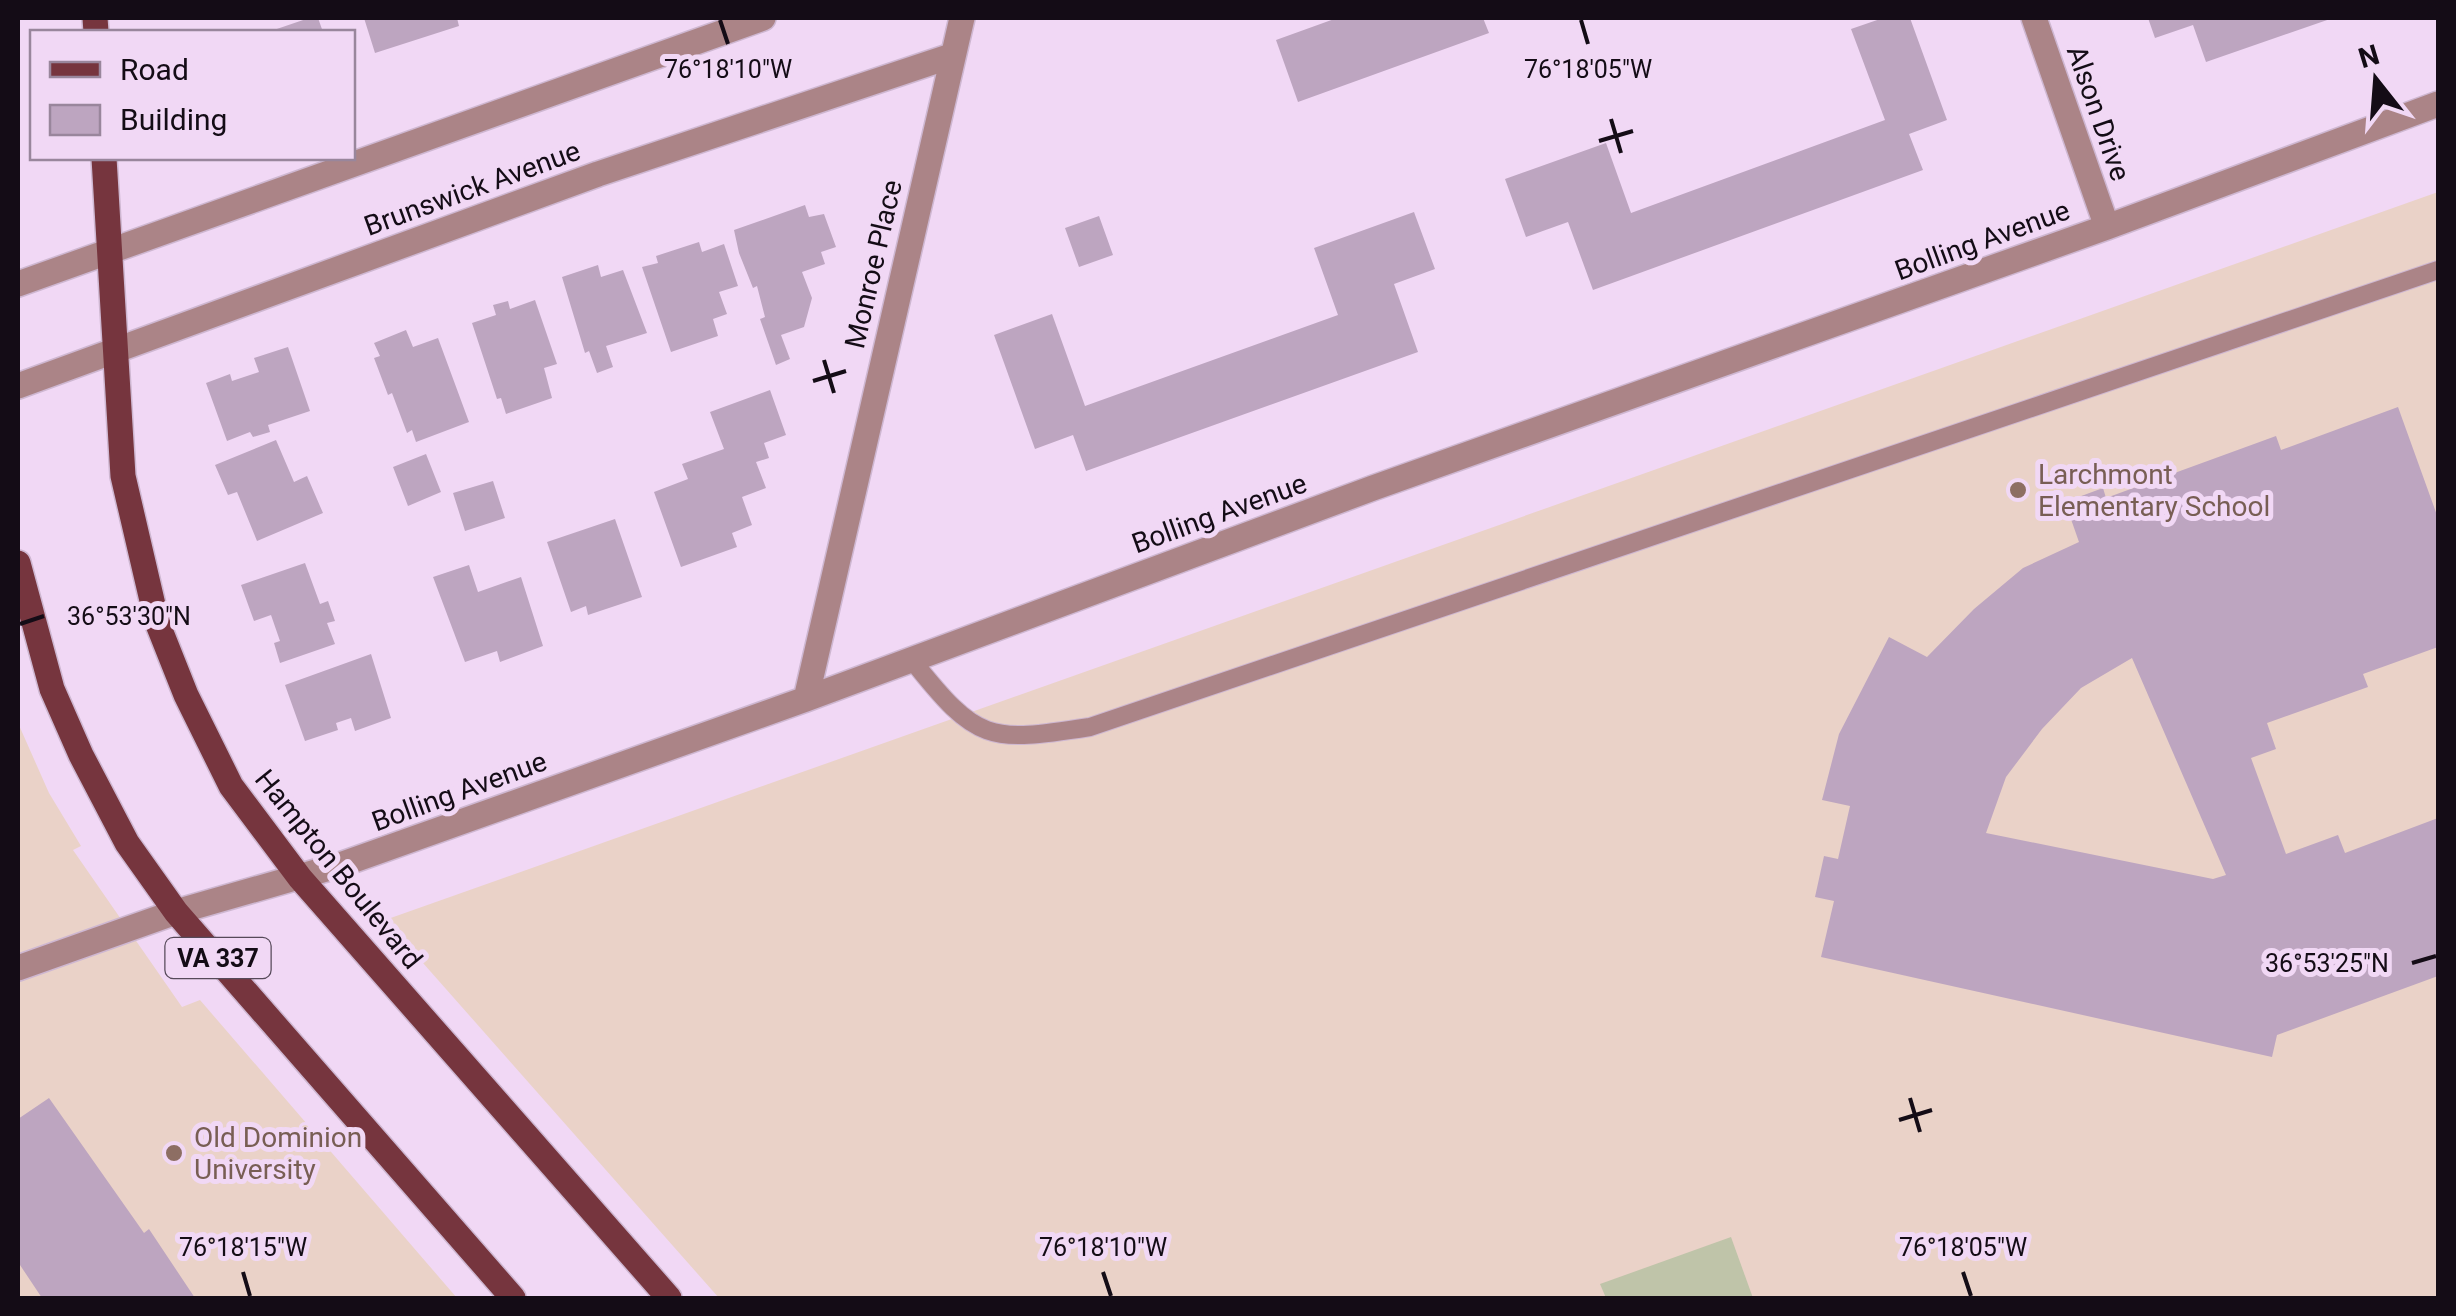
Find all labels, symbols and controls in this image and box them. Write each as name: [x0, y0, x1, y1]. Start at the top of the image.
legend: [30, 30, 355, 160]
north arrow: [2326, 30, 2426, 130]
text: N: [2355, 38, 2383, 75]
street label: Alson Drive: [2060, 41, 2137, 185]
text: Road: [120, 52, 189, 87]
text: 76°18'10"W: [664, 55, 792, 84]
text: 76°18'05"W: [1524, 55, 1652, 84]
text: Building: [120, 102, 227, 137]
street label: Brunswick Avenue: [360, 134, 585, 243]
street label: Monroe Place: [838, 177, 909, 352]
street label: Bolling Avenue: [1890, 194, 2074, 287]
place label: Larchmont Elementary School: [2038, 458, 2270, 523]
street label: Bolling Avenue: [1127, 467, 1311, 560]
marker: Larchmont Elementary School: [2007, 479, 2029, 501]
text: 36°53'30"N: [67, 602, 191, 631]
street label: Bolling Avenue: [367, 745, 551, 838]
street label: Hampton Boulevard: [248, 763, 429, 976]
road number: VA 337: [166, 938, 270, 978]
text: 36°53'25"N: [2265, 949, 2389, 978]
place label: Old Dominion University: [194, 1121, 362, 1186]
marker: Old Dominion University: [163, 1142, 185, 1164]
text: 76°18'15"W: [179, 1233, 307, 1262]
text: 76°18'10"W: [1039, 1233, 1167, 1262]
text: 76°18'05"W: [1899, 1233, 2027, 1262]

